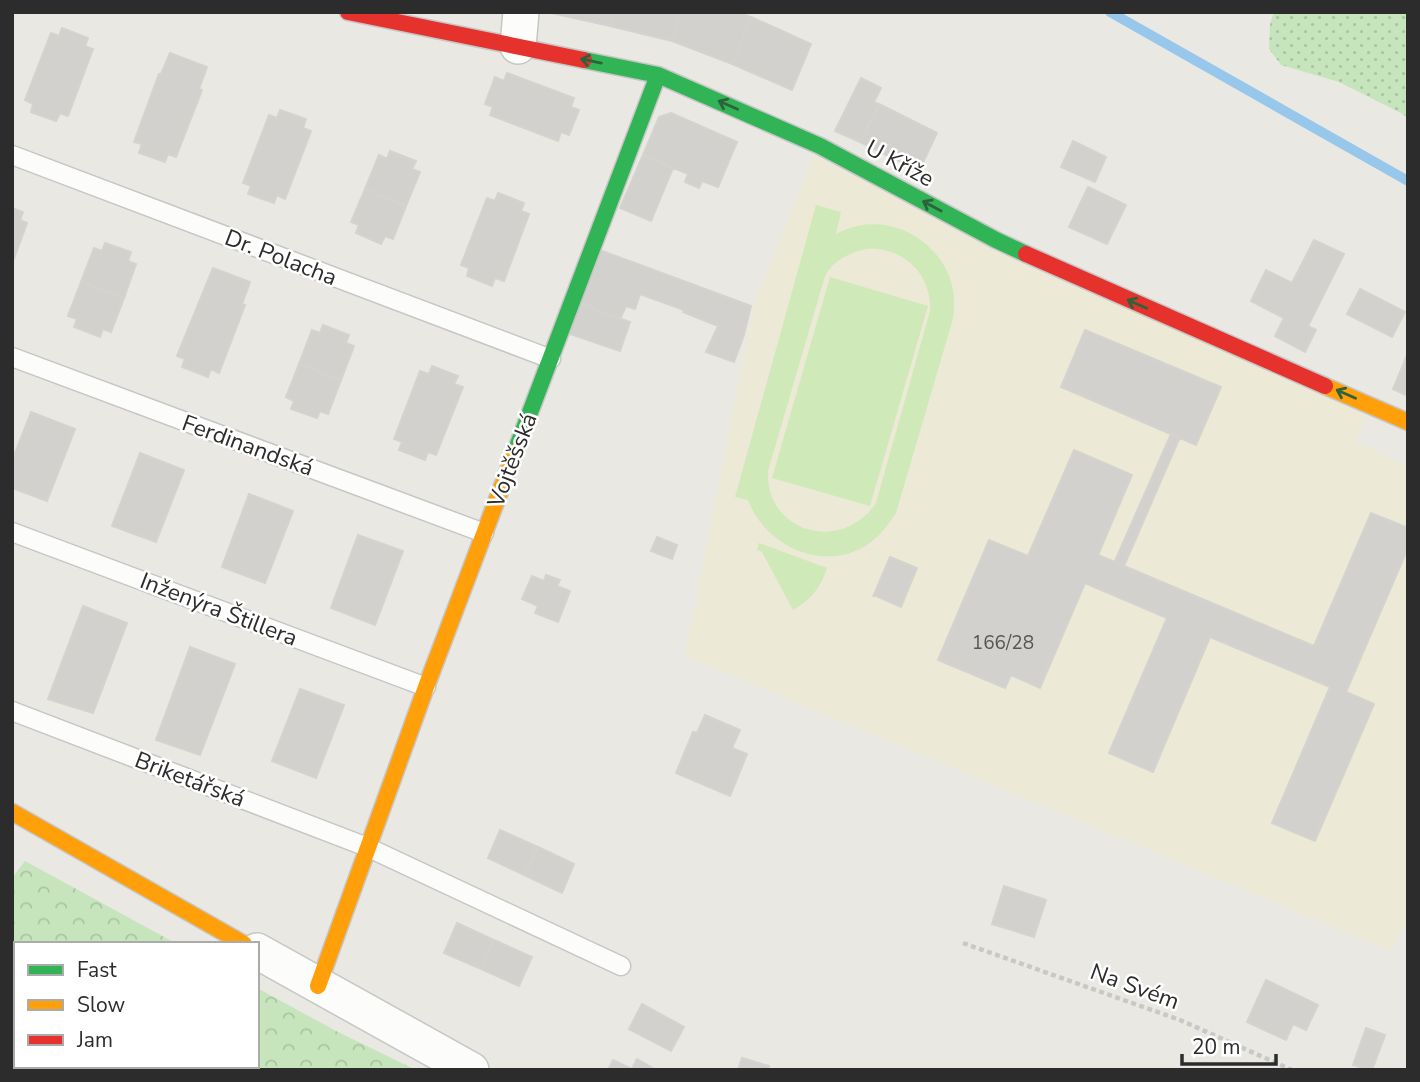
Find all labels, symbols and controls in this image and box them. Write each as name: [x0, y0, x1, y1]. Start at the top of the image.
one-way arrow: [580, 53, 603, 67]
one-way arrow: [717, 98, 739, 111]
street label: U Kříže: [860, 133, 939, 194]
one-way arrow: [922, 199, 942, 213]
street label: Dr. Polacha: [220, 222, 341, 293]
one-way arrow: [1127, 297, 1148, 310]
one-way arrow: [1335, 387, 1357, 400]
street label: Ferdinandská: [178, 407, 318, 484]
street label: Vojtěšská: [480, 409, 545, 513]
street label: Inženýra Štillera: [136, 565, 302, 654]
house number: 166/28: [972, 630, 1034, 656]
street label: Briketářská: [130, 744, 249, 815]
legend: [14, 942, 259, 1068]
text: Fast: [77, 956, 117, 984]
street label: Na Svém: [1086, 956, 1184, 1017]
text: Slow: [77, 991, 126, 1019]
scale bar: [1182, 1023, 1276, 1066]
text: Jam: [76, 1026, 113, 1054]
text: 20 m: [1192, 1033, 1241, 1061]

